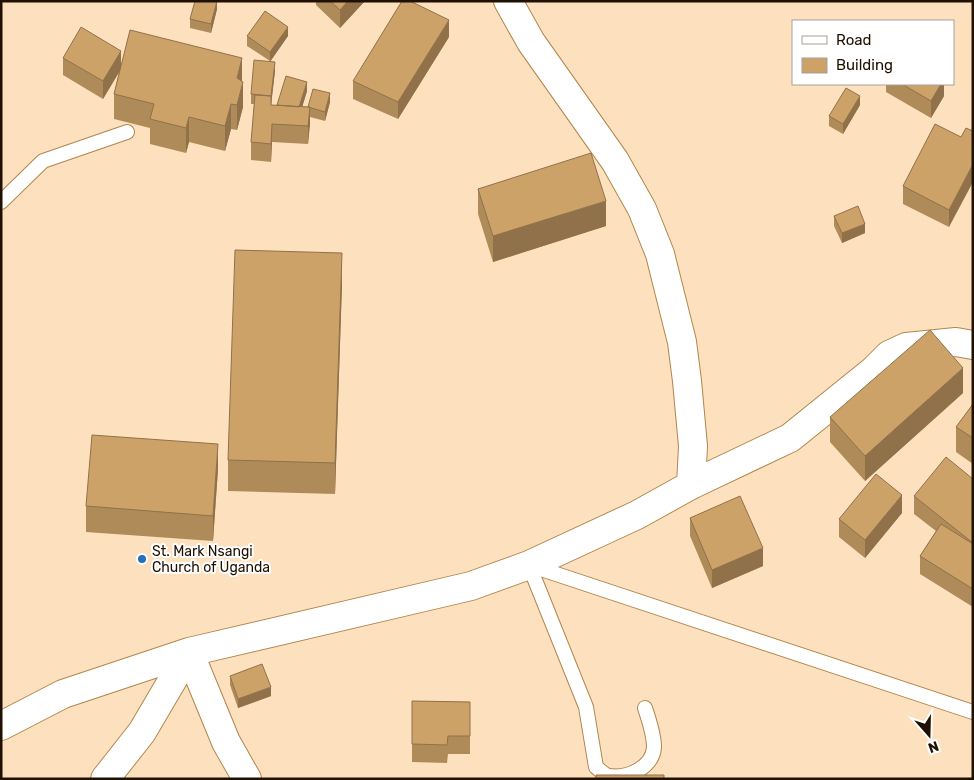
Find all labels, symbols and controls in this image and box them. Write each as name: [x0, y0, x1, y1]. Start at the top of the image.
legend: [792, 20, 954, 85]
text: Road: [836, 31, 872, 49]
text: Building: [836, 56, 893, 74]
place label: St. Mark Nsangi Church of Uganda: [152, 543, 270, 576]
marker: St. Mark Nsangi Church of Uganda: [136, 553, 148, 565]
north arrow: [904, 710, 954, 760]
text: N: [926, 737, 941, 756]

